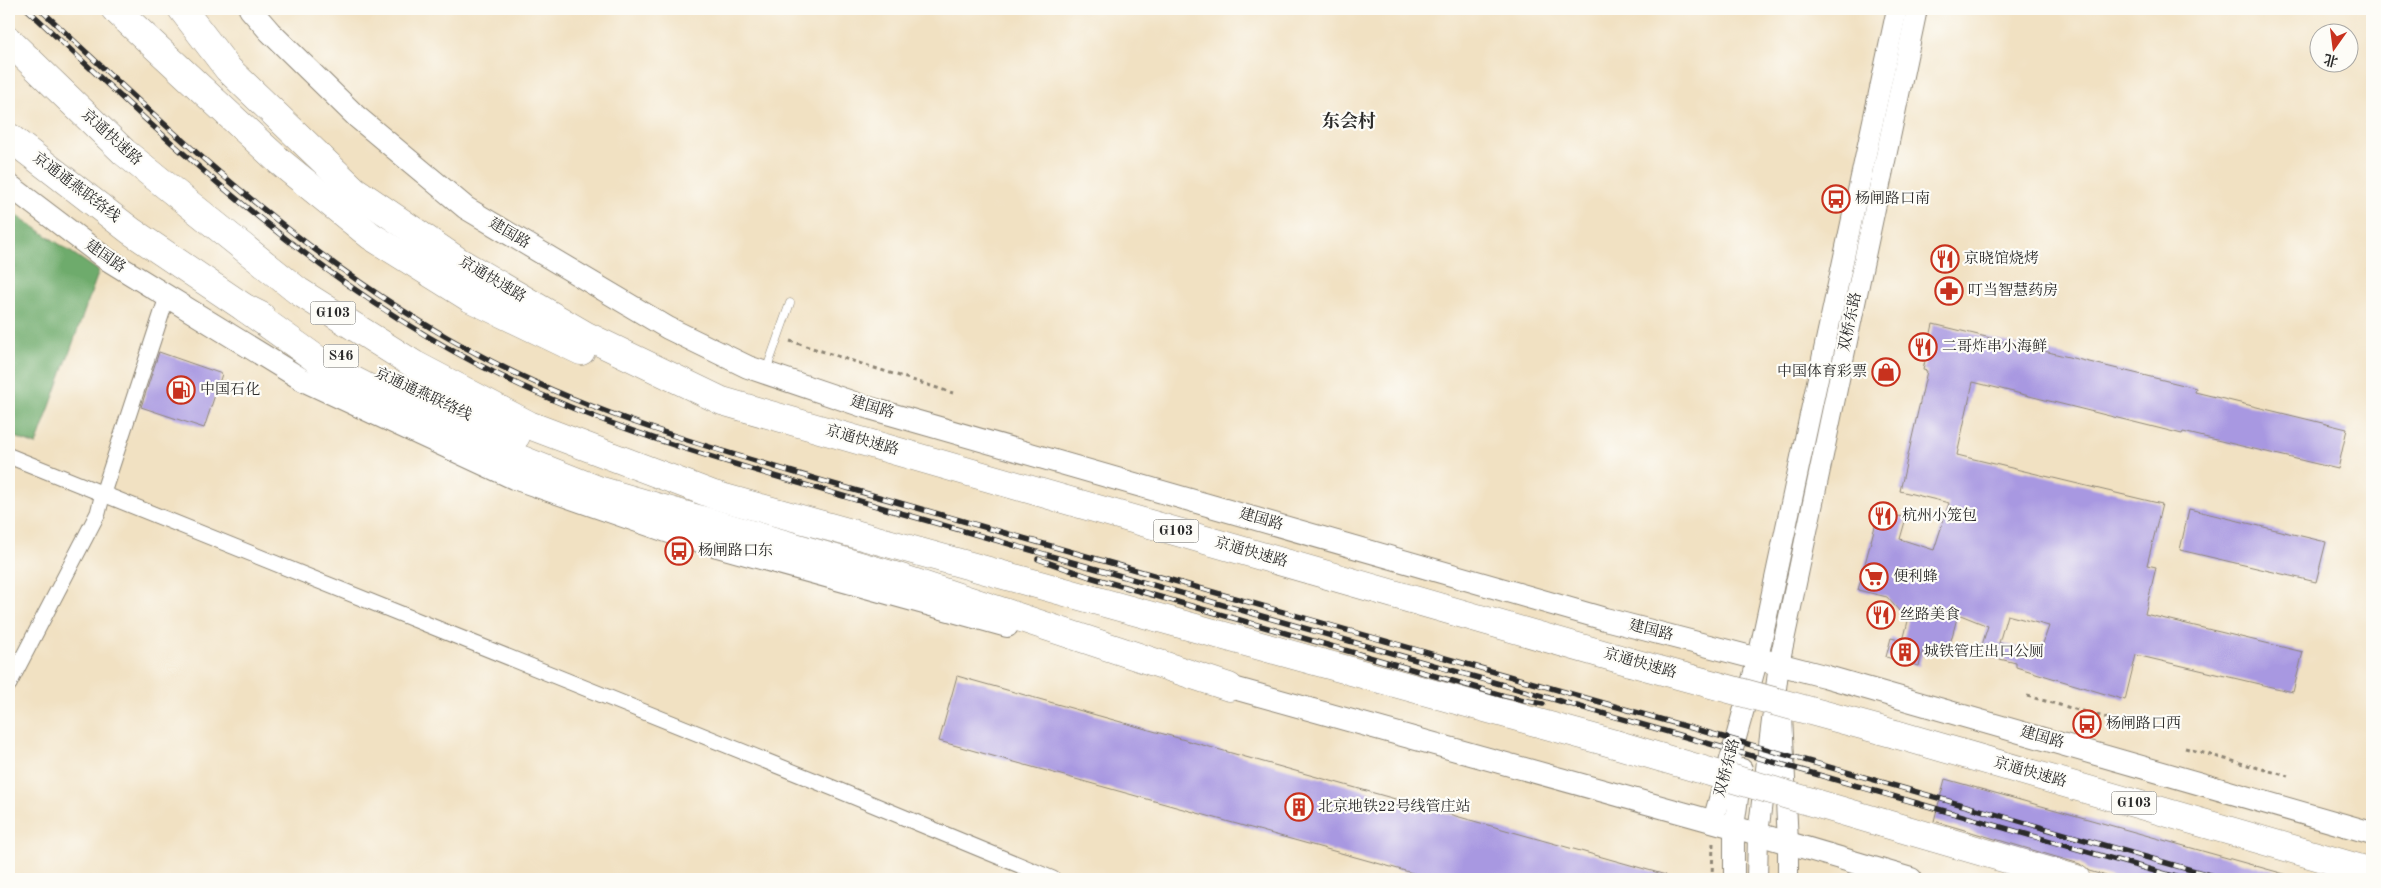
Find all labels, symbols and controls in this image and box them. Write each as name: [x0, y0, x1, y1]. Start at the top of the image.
north arrow: [2308, 22, 2358, 72]
text: 北: [2322, 51, 2340, 69]
street label: 京通快速路: [78, 106, 145, 169]
district label: 东会村: [1322, 111, 1376, 131]
street label: 京通通燕联络线: [30, 149, 124, 226]
bus stop icon: 杨闸路口南: [1821, 184, 1851, 214]
place label: 杨闸路口南: [1855, 190, 1930, 207]
street label: 建国路: [486, 214, 533, 252]
street label: 建国路: [82, 236, 129, 276]
restaurant icon: 京晓馆烧烤: [1930, 244, 1960, 274]
place label: 京晓馆烧烤: [1964, 250, 2039, 267]
street label: 京通快速路: [456, 253, 529, 306]
pharmacy icon: 叮当智慧药房: [1934, 276, 1964, 306]
place label: 叮当智慧药房: [1968, 282, 2058, 299]
street label: 双桥东路: [1835, 291, 1865, 353]
road number: G103: [310, 302, 356, 324]
restaurant icon: 二哥炸串小海鲜: [1908, 332, 1938, 362]
place label: 二哥炸串小海鲜: [1942, 338, 2047, 355]
road number: S46: [324, 344, 358, 368]
shop icon: 中国体育彩票: [1871, 357, 1901, 387]
place label: 中国体育彩票: [1777, 363, 1867, 380]
street label: 京通通燕联络线: [372, 364, 475, 424]
fuel station icon: 中国石化: [166, 375, 196, 405]
place label: 中国石化: [200, 381, 260, 398]
street label: 建国路: [848, 392, 896, 422]
street label: 京通快速路: [824, 422, 901, 459]
restaurant icon: 杭州小笼包: [1868, 501, 1898, 531]
street label: 建国路: [1237, 505, 1285, 533]
place label: 杭州小笼包: [1902, 507, 1977, 524]
road number: G103: [1154, 520, 1198, 542]
street label: 京通快速路: [1213, 534, 1290, 571]
bus stop icon: 杨闸路口东: [664, 536, 694, 566]
place label: 杨闸路口东: [698, 542, 773, 559]
supermarket icon: 便利蜂: [1859, 562, 1889, 592]
place label: 便利蜂: [1893, 568, 1938, 585]
restaurant icon: 丝路美食: [1866, 600, 1896, 630]
place label: 丝路美食: [1900, 606, 1960, 623]
street label: 建国路: [1627, 616, 1675, 644]
building icon: 城铁管庄出口公厕: [1890, 637, 1920, 667]
place label: 城铁管庄出口公厕: [1924, 643, 2044, 660]
street label: 京通快速路: [1602, 645, 1679, 682]
bus stop icon: 杨闸路口西: [2072, 709, 2102, 739]
place label: 杨闸路口西: [2106, 715, 2181, 732]
street label: 建国路: [2018, 723, 2066, 751]
street label: 双桥东路: [1711, 737, 1743, 799]
street label: 京通快速路: [1992, 754, 2069, 791]
road number: G103: [2112, 791, 2156, 814]
building icon: 北京地铁22号线管庄站: [1284, 792, 1314, 822]
place label: 北京地铁22号线管庄站: [1318, 798, 1470, 815]

